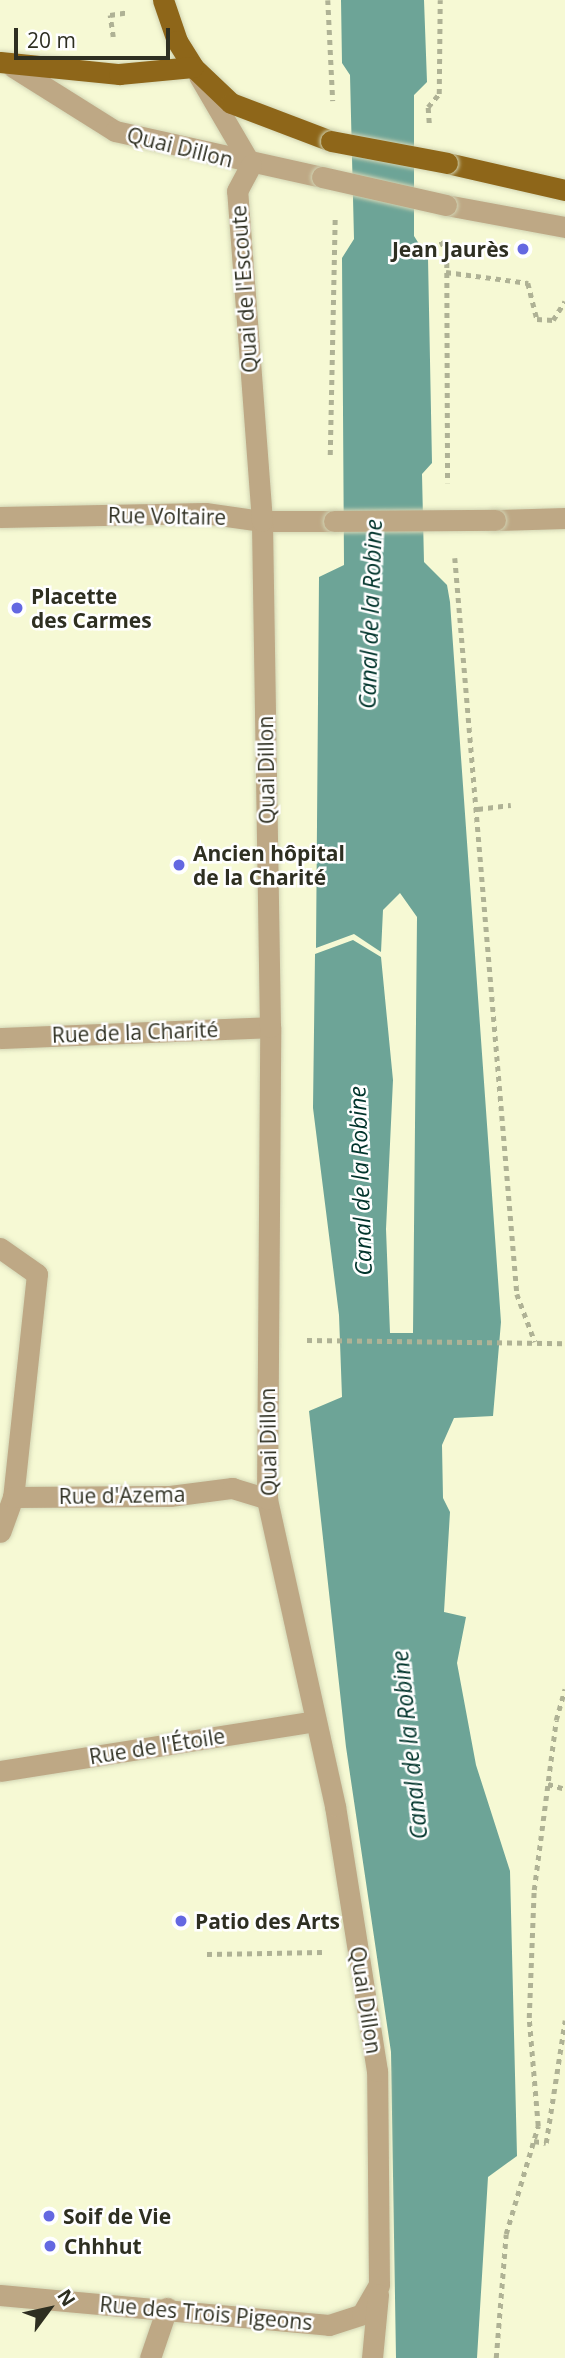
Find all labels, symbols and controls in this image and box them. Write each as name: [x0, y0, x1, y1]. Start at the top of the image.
scale bar: [18, 14, 173, 58]
text: 20 m: [27, 26, 76, 54]
street label: Quai Dillon: [124, 122, 236, 172]
street label: Quai de l'Escoute: [226, 204, 262, 374]
place label: Jean Jaurès: [392, 236, 509, 262]
marker: Jean Jaurès: [515, 241, 531, 257]
street label: Rue Voltaire: [108, 502, 226, 530]
water label: Canal de la Robine: [353, 519, 387, 709]
place label: Placette des Carmes: [31, 583, 152, 633]
marker: Placette des Carmes: [9, 600, 25, 616]
street label: Quai Dillon: [252, 716, 280, 824]
place label: Ancien hôpital de la Charité: [193, 840, 345, 890]
marker: Ancien hôpital de la Charité: [171, 857, 187, 873]
street label: Rue de la Charité: [51, 1017, 219, 1047]
water label: Canal de la Robine: [343, 1086, 377, 1276]
street label: Quai Dillon: [254, 1388, 282, 1496]
street label: Rue d'Azema: [59, 1481, 185, 1509]
water label: Canal de la Robine: [385, 1649, 433, 1841]
street label: Rue de l'Étoile: [87, 1723, 227, 1769]
place label: Patio des Arts: [195, 1908, 340, 1934]
marker: Patio des Arts: [173, 1913, 189, 1929]
street label: Quai Dillon: [345, 1945, 387, 2055]
place label: Soif de Vie: [63, 2203, 171, 2229]
marker: Soif de Vie: [41, 2208, 57, 2224]
place label: Chhhut: [64, 2233, 142, 2259]
marker: Chhhut: [42, 2238, 58, 2254]
north arrow: [14, 2274, 84, 2344]
text: N: [51, 2284, 82, 2311]
street label: Rue des Trois Pigeons: [99, 2291, 313, 2335]

